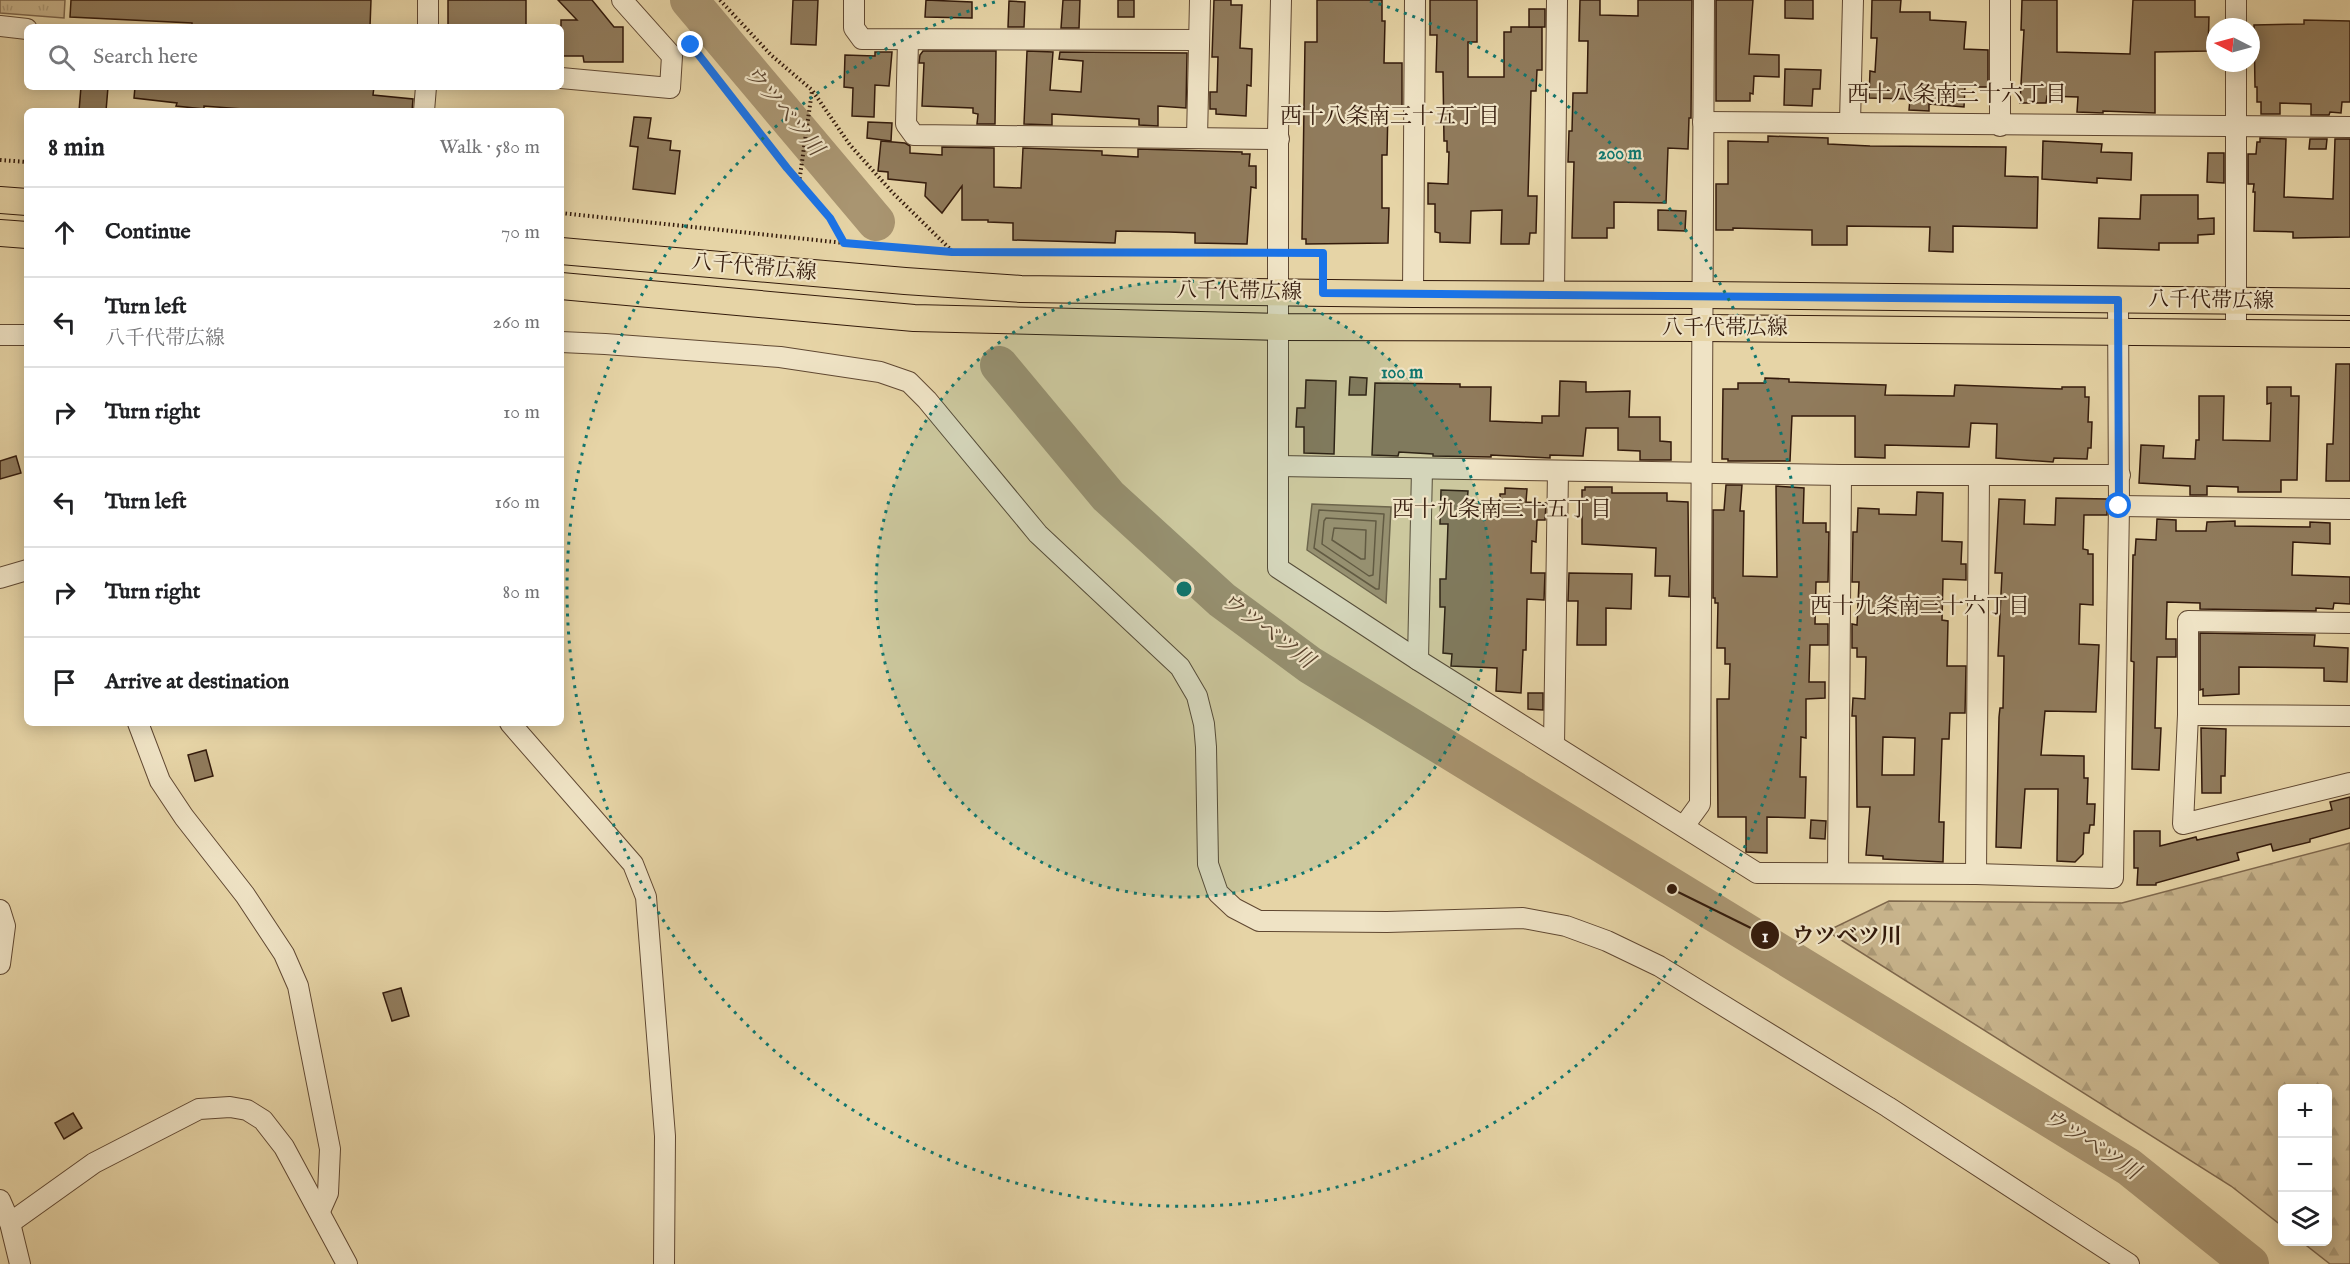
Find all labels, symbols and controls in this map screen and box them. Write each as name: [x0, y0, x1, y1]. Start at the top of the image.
north arrow: [2206, 18, 2260, 72]
search box: [24, 24, 564, 90]
route end: [677, 31, 703, 57]
icon: search: [45, 41, 78, 74]
text: Search here: [93, 43, 198, 71]
water label: ウツベツ川: [737, 60, 830, 164]
district label: 西十八条南三十六丁目: [1847, 81, 2067, 109]
district label: 西十八条南三十五丁目: [1280, 103, 1500, 131]
text: 8 min: [48, 131, 105, 164]
text: Walk · 580 m: [439, 135, 540, 160]
text: 200 m: [1598, 143, 1642, 166]
icon: ahead: [48, 216, 81, 249]
text: Continue: [105, 218, 191, 246]
text: 70 m: [501, 220, 540, 245]
street label: 八千代帯広線: [690, 249, 818, 287]
street label: 八千代帯広線: [1176, 277, 1302, 307]
street label: 八千代帯広線: [2148, 286, 2274, 316]
text: Turn left: [105, 293, 187, 321]
icon: left: [48, 306, 81, 339]
text: 260 m: [493, 310, 540, 335]
street label: 八千代帯広線: [1662, 315, 1788, 342]
text: 八千代帯広線: [105, 326, 225, 351]
text: 100 m: [1381, 362, 1423, 385]
icon: right: [48, 396, 81, 429]
text: Turn right: [105, 398, 200, 426]
text: 10 m: [503, 400, 540, 425]
icon: left: [48, 486, 81, 519]
text: Turn left: [105, 488, 187, 516]
text: 160 m: [494, 490, 540, 515]
route start: [2105, 492, 2131, 518]
district label: 西十九条南三十五丁目: [1392, 496, 1612, 524]
icon: right: [48, 576, 81, 609]
text: Turn right: [105, 578, 200, 606]
centre of rings: [1174, 579, 1194, 599]
text: 80 m: [503, 580, 540, 605]
water label: ウツベツ川: [1215, 587, 1321, 676]
district label: 西十九条南三十六丁目: [1810, 593, 2030, 621]
icon: arrive: [48, 666, 81, 699]
text: Arrive at destination: [105, 668, 289, 696]
callout: ウツベツ川: [1750, 915, 1914, 955]
text: ウツベツ川: [1792, 923, 1902, 951]
text: 1: [1762, 926, 1769, 949]
map controls: [2278, 1084, 2332, 1246]
button: +: [2278, 1084, 2332, 1138]
water label: ウツベツ川: [2037, 1103, 2146, 1188]
button: −: [2278, 1138, 2332, 1192]
button: layers: [2278, 1192, 2332, 1246]

